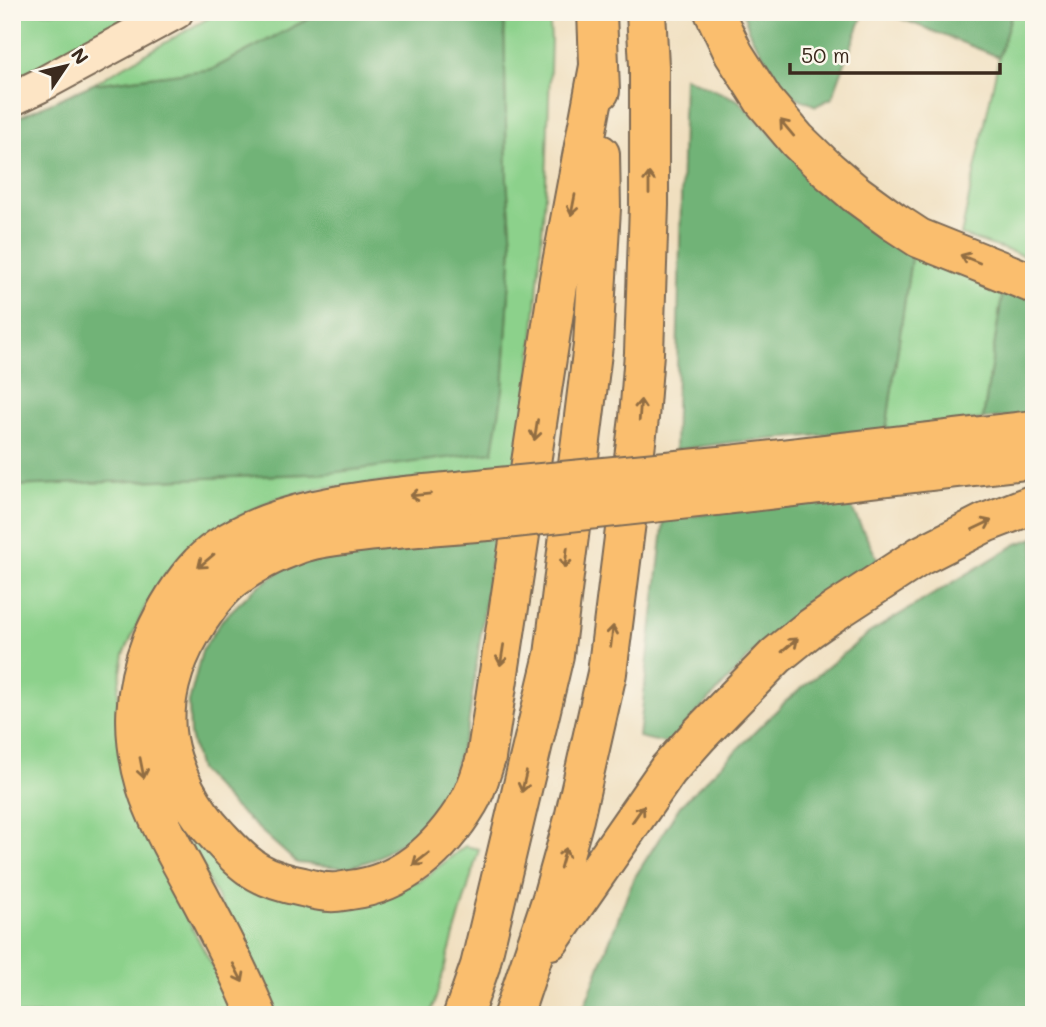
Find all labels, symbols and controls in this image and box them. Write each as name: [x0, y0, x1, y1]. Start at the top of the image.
north arrow: [32, 32, 102, 102]
scale bar: [790, 32, 1000, 76]
text: 50 m: [801, 41, 850, 68]
text: N: [66, 43, 95, 69]
one-way arrow: [779, 120, 795, 138]
one-way arrow: [642, 172, 656, 195]
one-way arrow: [566, 193, 579, 216]
one-way arrow: [960, 252, 981, 265]
one-way arrow: [634, 399, 647, 422]
one-way arrow: [530, 418, 543, 441]
one-way arrow: [409, 489, 432, 502]
one-way arrow: [971, 518, 992, 531]
one-way arrow: [559, 547, 572, 569]
one-way arrow: [197, 553, 215, 569]
one-way arrow: [605, 625, 618, 648]
one-way arrow: [780, 637, 798, 653]
one-way arrow: [495, 643, 508, 665]
one-way arrow: [136, 756, 150, 779]
one-way arrow: [517, 770, 530, 793]
one-way arrow: [631, 805, 645, 824]
one-way arrow: [557, 847, 570, 870]
one-way arrow: [412, 852, 430, 867]
one-way arrow: [232, 962, 246, 983]

